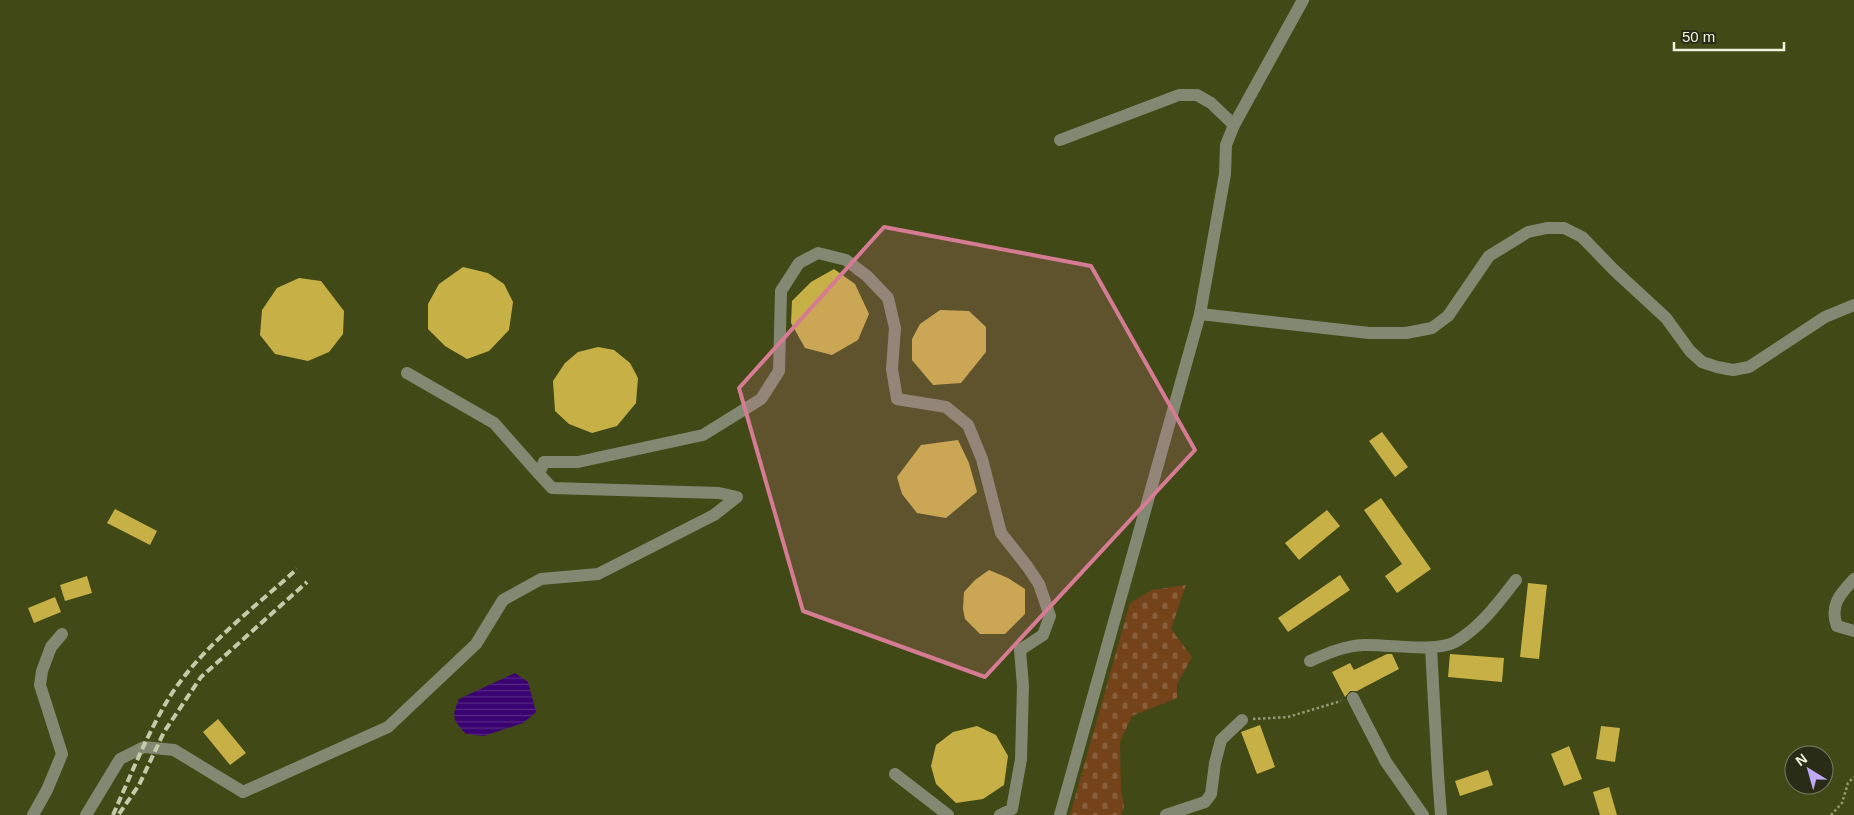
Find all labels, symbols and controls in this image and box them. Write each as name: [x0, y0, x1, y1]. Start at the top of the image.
scale bar: [1674, 20, 1784, 52]
text: 50 m: [1682, 28, 1715, 45]
north arrow: [1784, 745, 1834, 795]
text: N: [1792, 750, 1810, 769]

